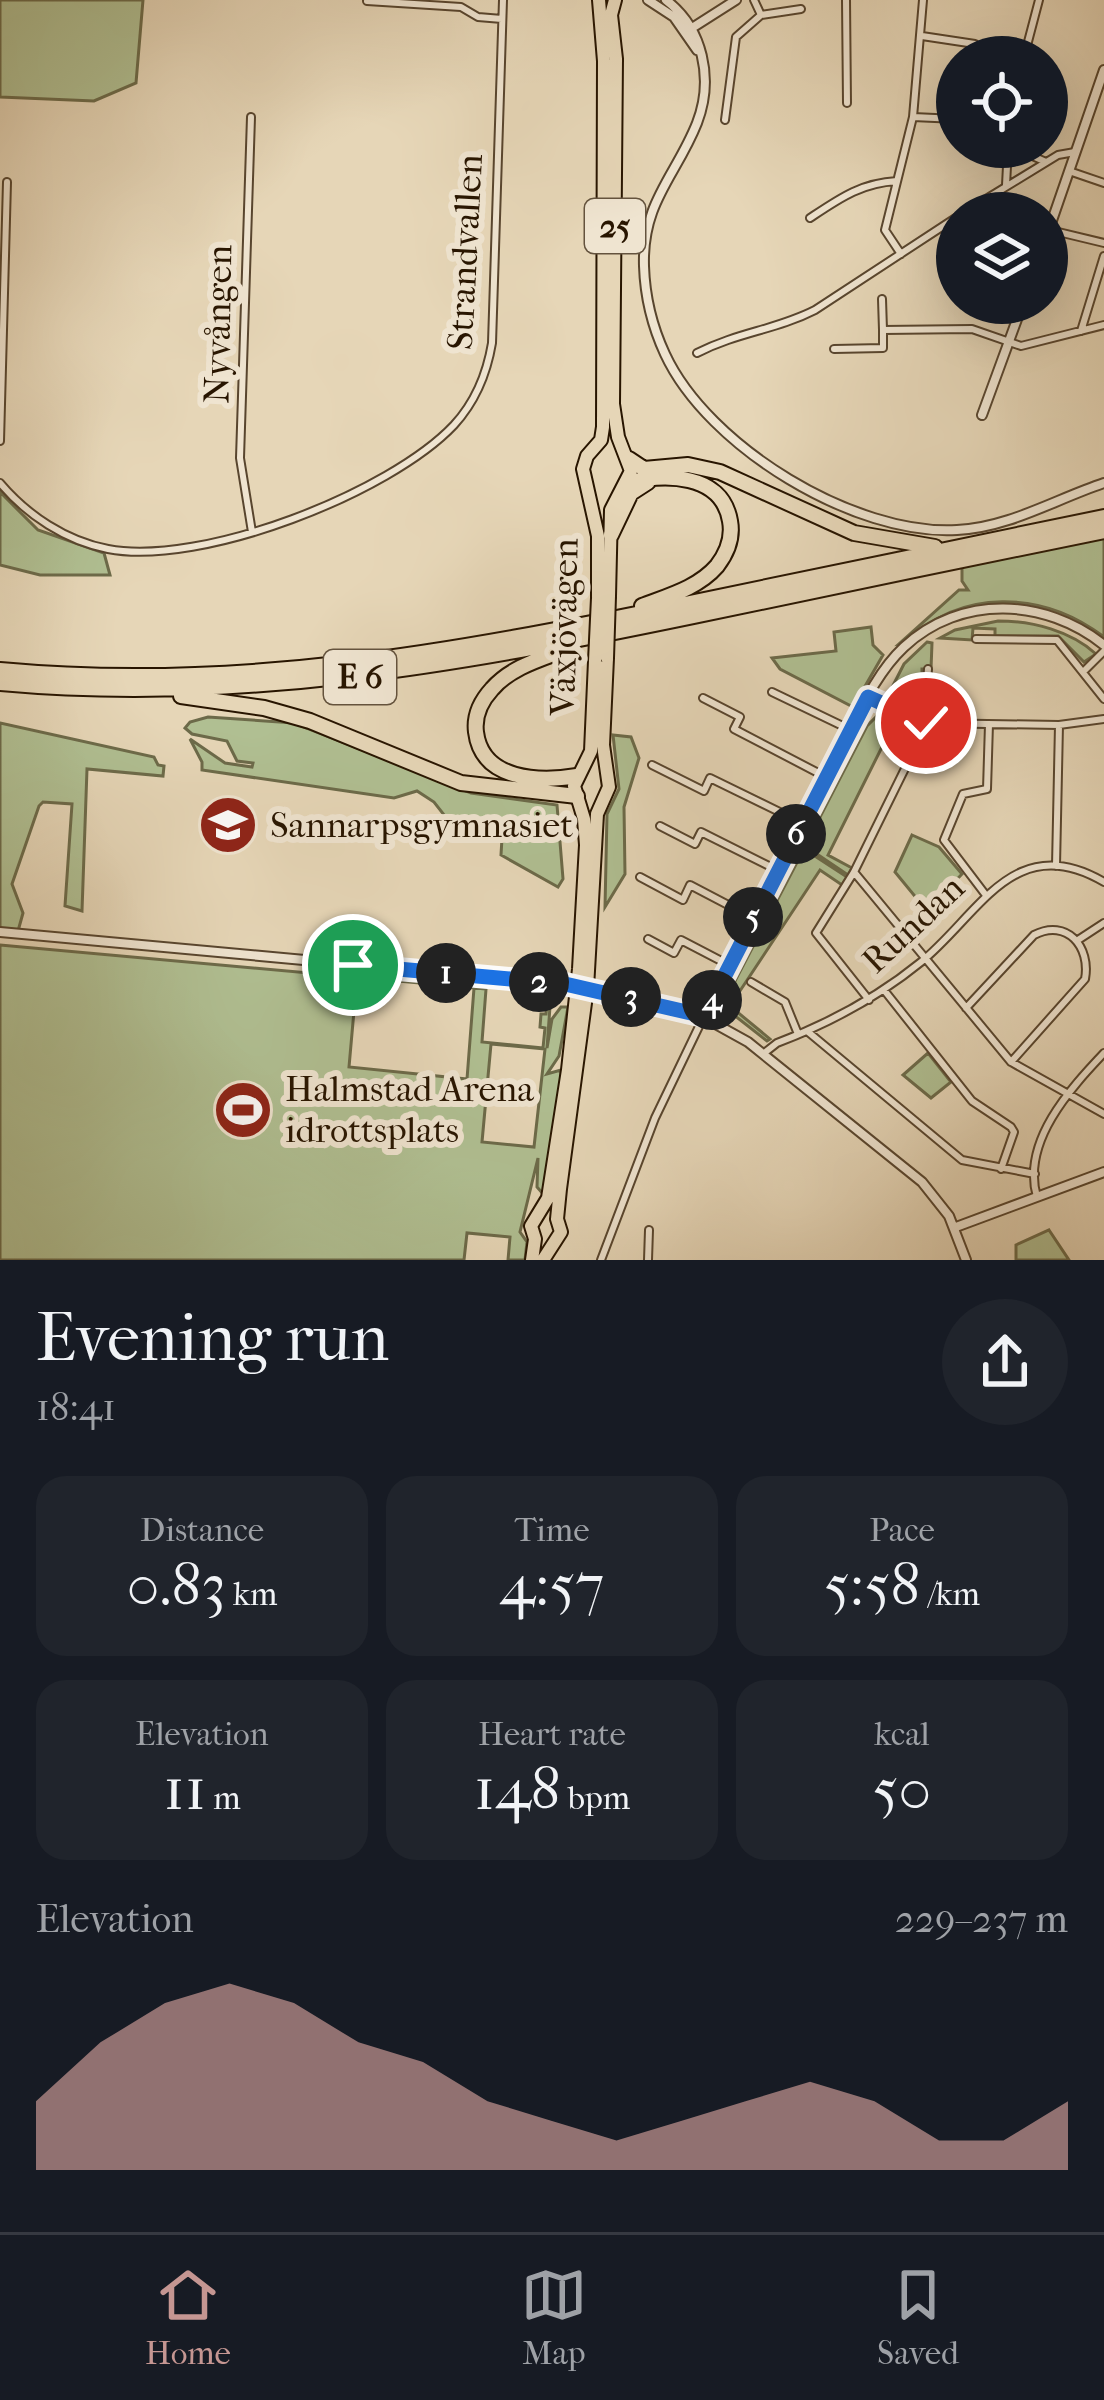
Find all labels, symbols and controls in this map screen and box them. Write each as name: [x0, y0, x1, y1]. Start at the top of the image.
map controls: [936, 36, 1068, 324]
button: locate: [936, 36, 1068, 168]
street label: Strandvallen: [439, 153, 491, 351]
button: layers: [936, 192, 1068, 324]
road number: 25: [585, 199, 645, 253]
street label: Nyvången: [196, 244, 240, 404]
street label: Växjövägen: [541, 538, 587, 717]
road number: E 6: [324, 650, 396, 704]
pin: [875, 672, 977, 774]
icon: check: [893, 690, 959, 756]
school or university icon: Sannarpsgymnasiet: [197, 794, 259, 856]
place label: Sannarpsgymnasiet: [270, 804, 573, 846]
pin: 6: [766, 804, 826, 864]
text: 6: [787, 814, 805, 853]
street label: Rundan: [853, 866, 973, 982]
pin: 5: [723, 887, 783, 947]
text: 5: [746, 897, 760, 936]
pin: [302, 914, 404, 1016]
icon: arrive: [320, 932, 386, 998]
pin: 1: [416, 943, 476, 1003]
pin: 2: [509, 952, 569, 1012]
text: 1: [440, 953, 452, 992]
text: 2: [531, 962, 547, 1001]
pin: 3: [601, 967, 661, 1027]
pin: 4: [682, 970, 742, 1030]
text: 3: [624, 977, 638, 1016]
text: 4: [702, 980, 722, 1019]
place label: Halmstad Arena idrottsplats: [285, 1068, 534, 1151]
sports icon: Halmstad Arena idrottsplats: [212, 1079, 274, 1141]
button: share: [942, 1299, 1068, 1425]
text: Evening run: [36, 1300, 389, 1377]
text: 18:41: [36, 1384, 116, 1430]
text: Distance: [140, 1511, 264, 1550]
text: Time: [515, 1511, 590, 1550]
text: Pace: [869, 1511, 935, 1550]
text: 0.83: [127, 1550, 226, 1621]
text: 4:57: [500, 1550, 604, 1621]
text: 5:58: [824, 1550, 920, 1621]
text: km: [226, 1575, 277, 1614]
text: /km: [920, 1575, 980, 1614]
text: Elevation: [135, 1715, 269, 1754]
text: Heart rate: [478, 1715, 626, 1754]
text: kcal: [874, 1715, 930, 1754]
text: 11: [163, 1754, 206, 1825]
text: 148: [474, 1754, 561, 1825]
text: 50: [873, 1754, 931, 1825]
text: m: [206, 1779, 241, 1818]
text: bpm: [561, 1779, 630, 1818]
text: Elevation: [36, 1896, 194, 1942]
text: 229–237 m: [895, 1896, 1068, 1942]
tab: Home: [145, 2262, 231, 2373]
tab: Map: [521, 2262, 587, 2373]
tab: Saved: [877, 2262, 959, 2373]

